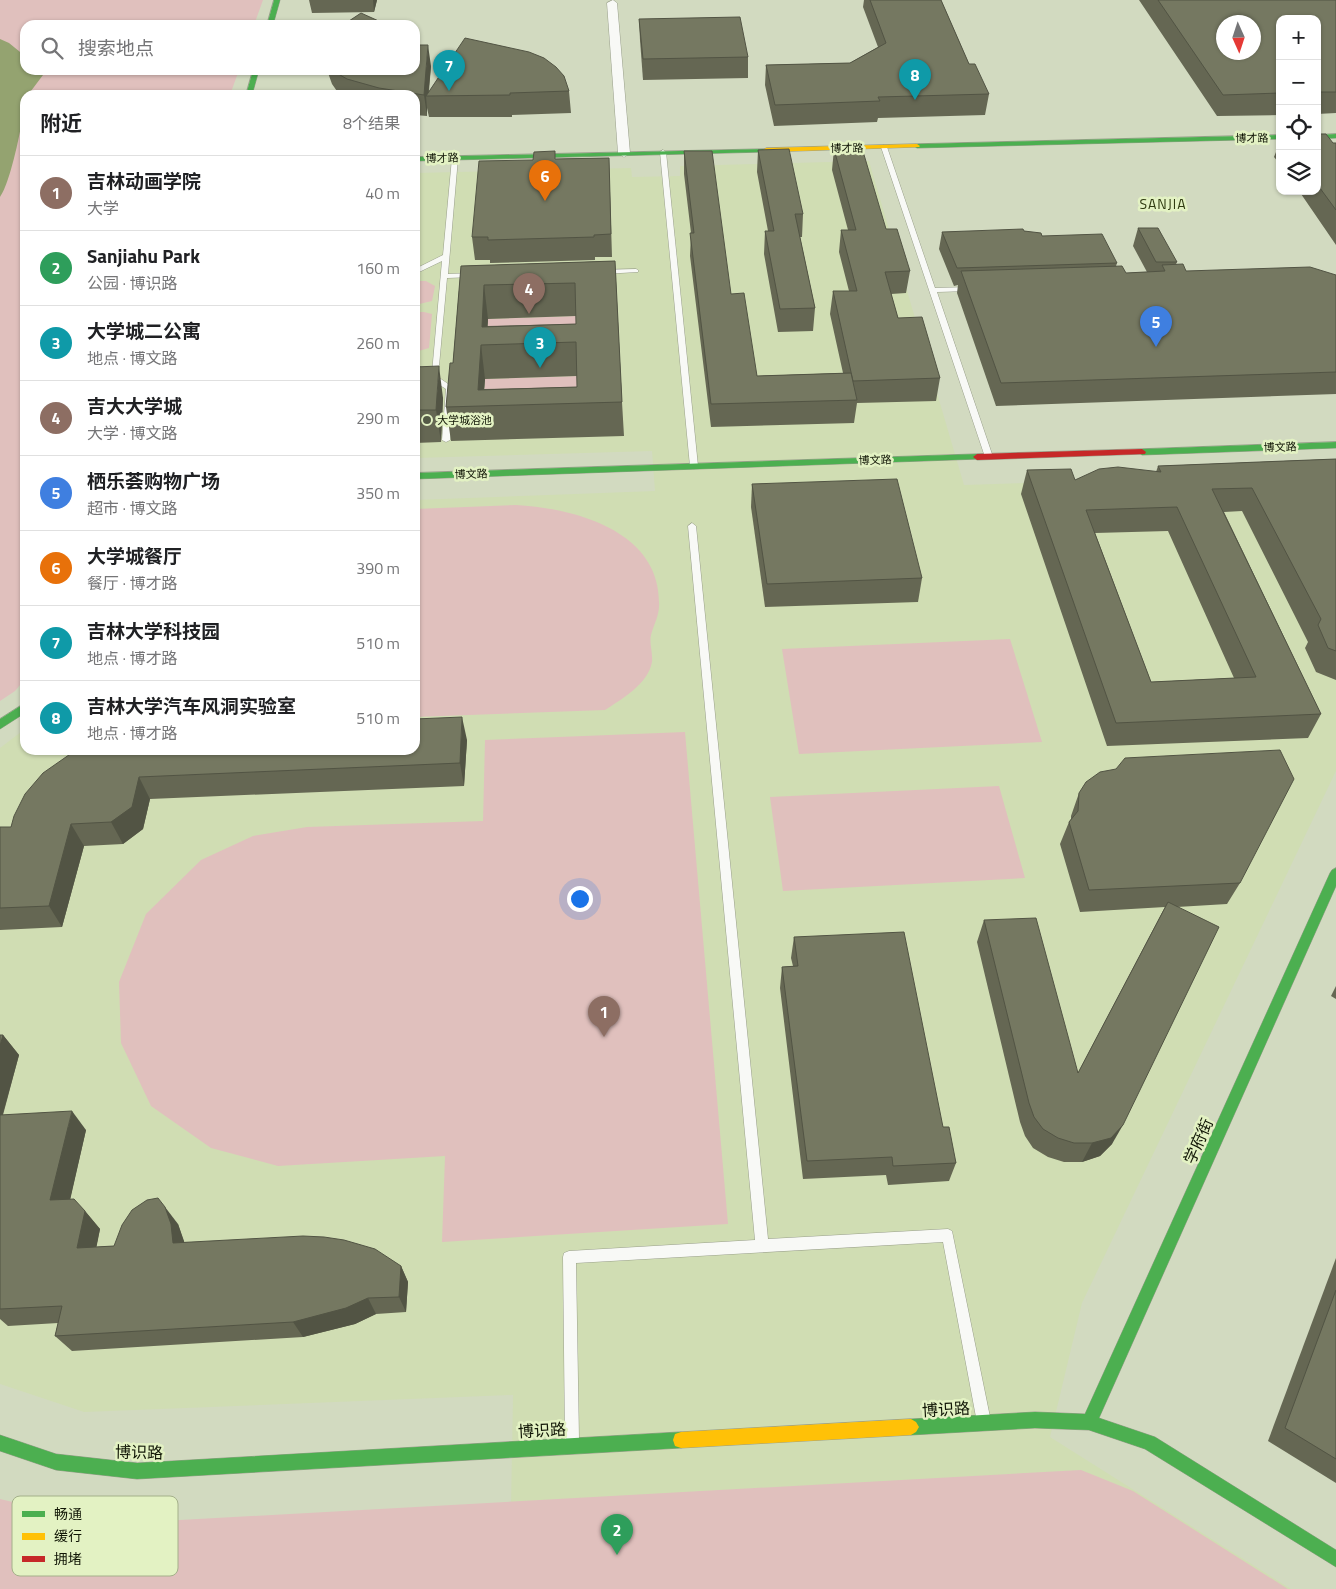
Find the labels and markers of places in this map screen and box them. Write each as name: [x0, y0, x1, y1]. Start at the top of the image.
pin: 7: [433, 50, 465, 91]
pin: 8: [899, 59, 931, 100]
pin: 6: [529, 160, 561, 201]
pin: 4: [513, 273, 545, 314]
pin: 5: [1140, 306, 1172, 347]
pin: 3: [524, 327, 556, 368]
place label: 大学城浴池: [437, 412, 492, 428]
marker: 大学城浴池: [421, 414, 433, 426]
pin: 1: [588, 996, 620, 1037]
pin: 2: [601, 1514, 633, 1555]

